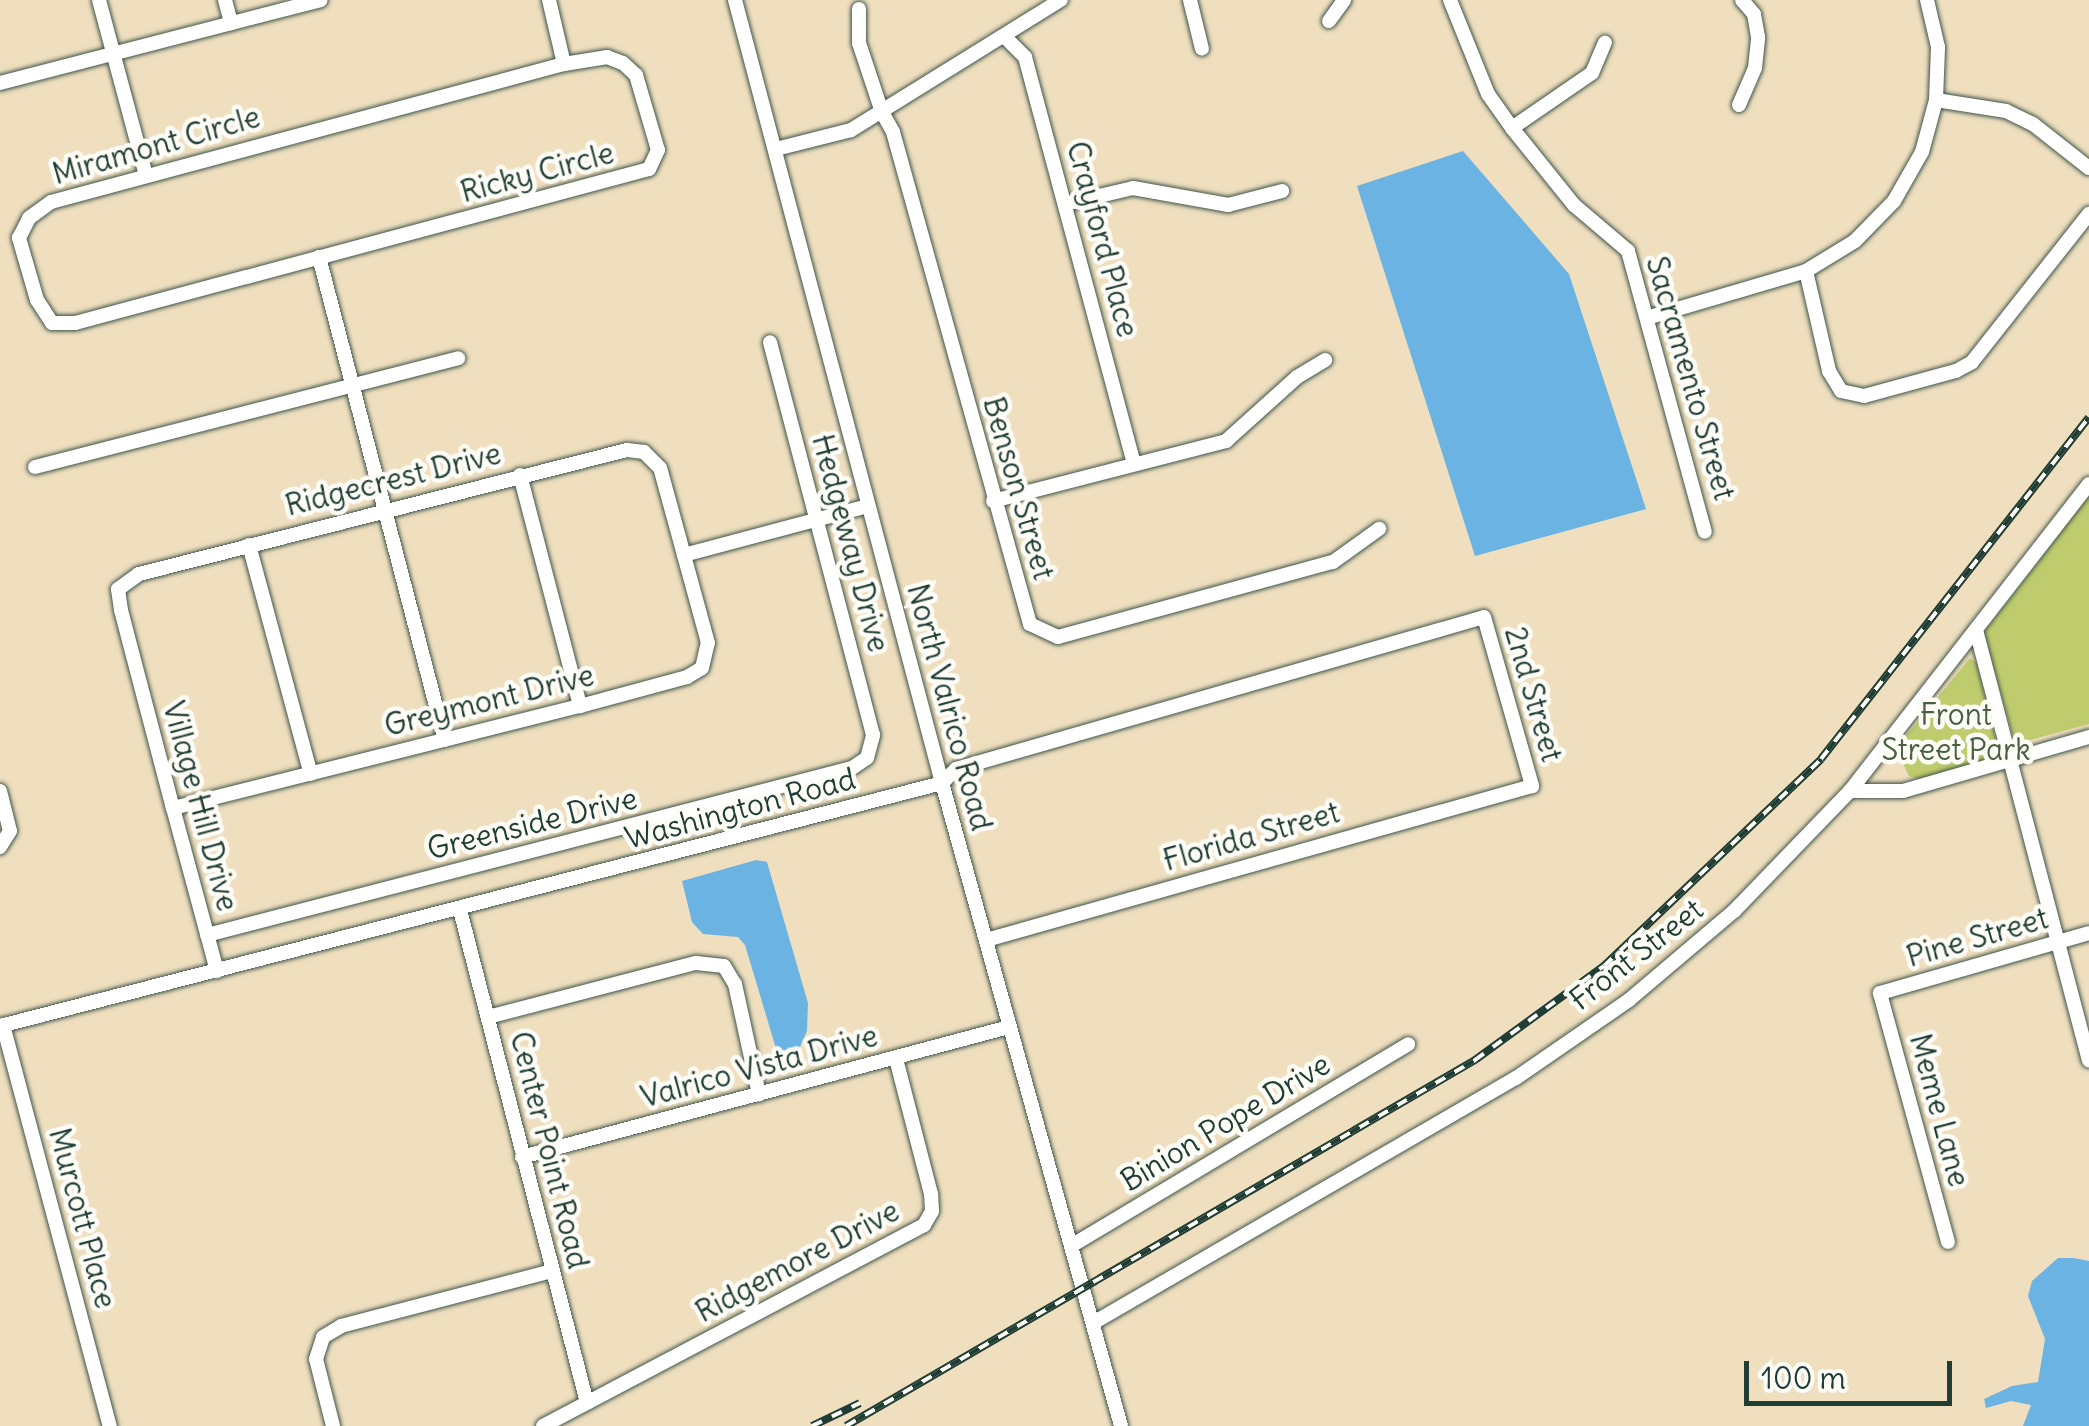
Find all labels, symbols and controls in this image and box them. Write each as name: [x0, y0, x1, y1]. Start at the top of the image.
street label: Miramont Circle: [48, 98, 264, 192]
street label: Ricky Circle: [456, 134, 618, 210]
street label: Crayford Place: [1060, 137, 1146, 341]
street label: Sacramento Street: [1639, 252, 1743, 504]
street label: Benson Street: [976, 393, 1062, 583]
street label: Hedgeway Drive: [805, 430, 897, 656]
street label: Ridgecrest Drive: [281, 435, 505, 523]
street label: North Valrico Road: [900, 580, 1000, 834]
street label: 2nd Street: [1498, 622, 1570, 766]
street label: Greymont Drive: [380, 657, 598, 743]
park label: Front Street Park: [1881, 696, 2031, 766]
street label: Village Hill Drive: [156, 697, 246, 915]
street label: Washington Road: [621, 760, 859, 856]
street label: Greenside Drive: [423, 780, 641, 866]
street label: Florida Street: [1159, 794, 1343, 878]
street label: Front Street: [1562, 891, 1710, 1017]
street label: Pine Street: [1902, 900, 2052, 974]
street label: Valrico Vista Drive: [637, 1017, 881, 1115]
street label: Center Point Road: [503, 1028, 597, 1272]
street label: Meme Lane: [1902, 1030, 1978, 1190]
street label: Binion Pope Drive: [1114, 1045, 1336, 1199]
street label: Murcott Place: [42, 1124, 124, 1312]
street label: Ridgemore Drive: [689, 1192, 905, 1330]
scale bar: [1749, 1341, 1956, 1403]
text: 100 m: [1761, 1359, 1846, 1397]

